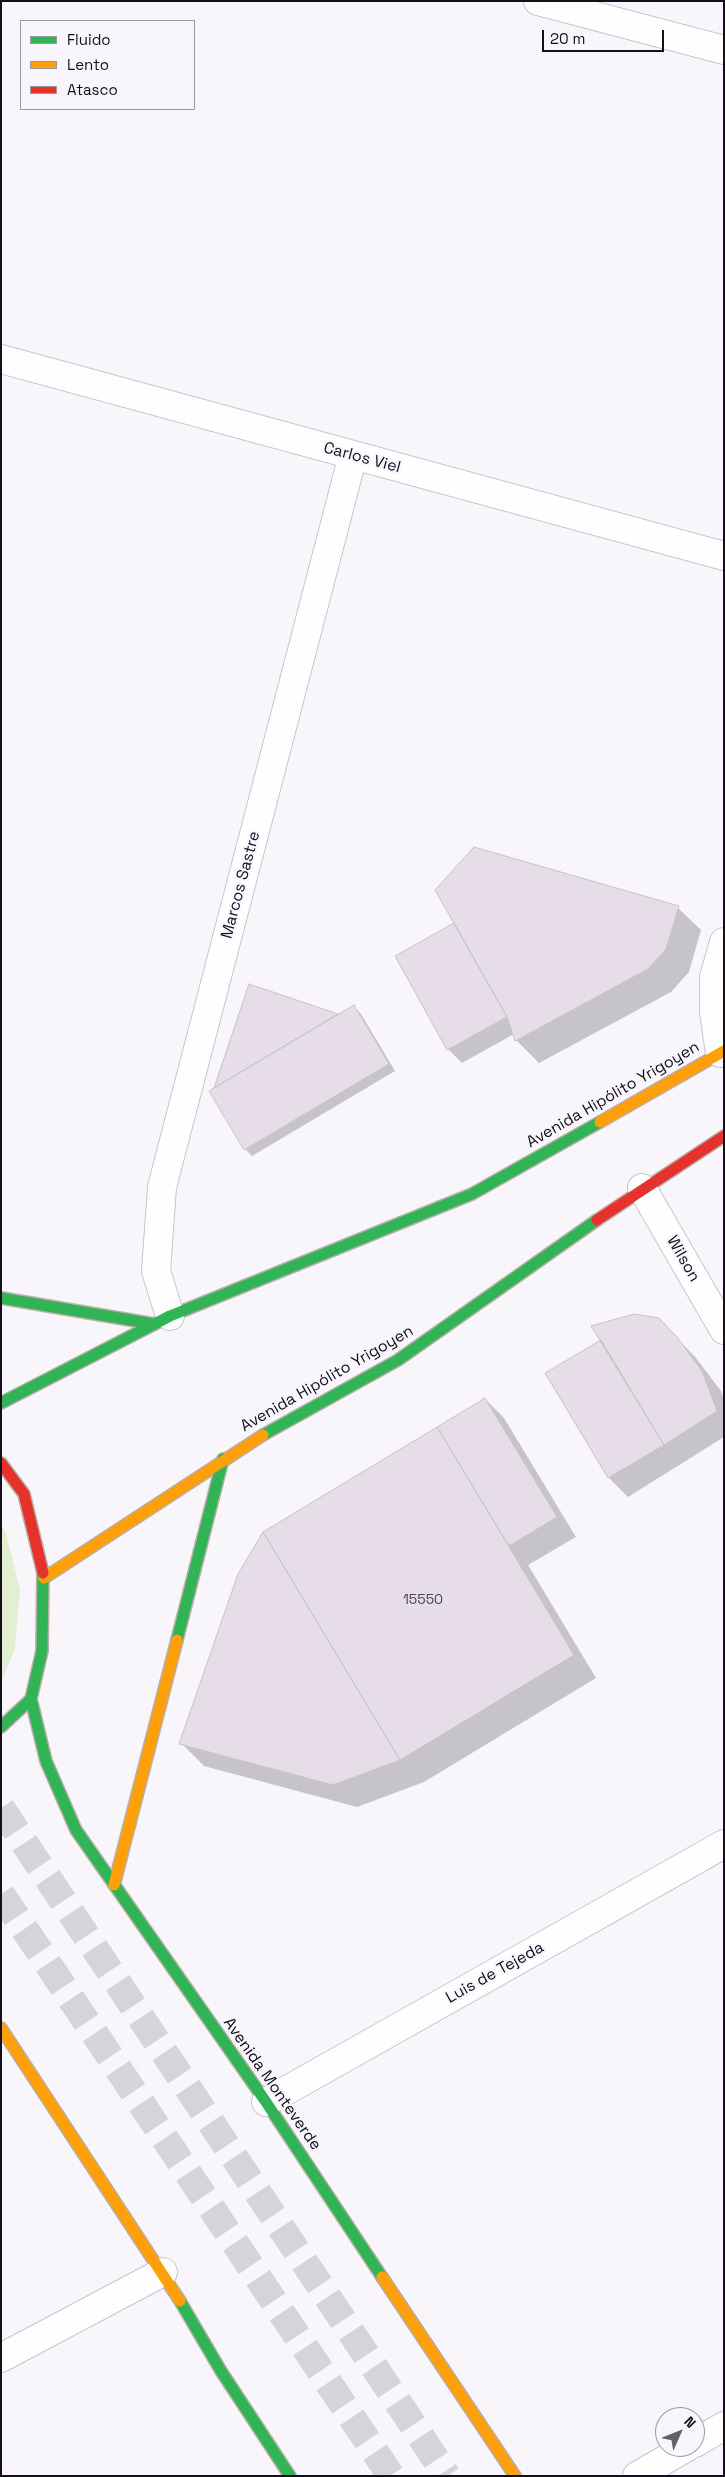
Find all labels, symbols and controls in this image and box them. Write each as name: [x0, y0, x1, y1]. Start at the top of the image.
legend: [20, 20, 195, 110]
scale bar: [545, 20, 668, 52]
text: 20 m: [550, 29, 585, 48]
text: Fluido: [67, 30, 111, 49]
text: Lento: [67, 55, 109, 74]
text: Atasco: [67, 80, 118, 99]
street label: Carlos Viel: [321, 438, 403, 478]
street label: Marcos Sastre: [217, 829, 265, 941]
street label: Avenida Hipólito Yrigoyen: [523, 1038, 703, 1152]
street label: Wilson: [662, 1233, 704, 1285]
street label: Avenida Hipólito Yrigoyen: [237, 1322, 417, 1436]
house number: 15550: [403, 1592, 443, 1608]
street label: Luis de Tejeda: [443, 1938, 547, 2008]
street label: Avenida Monteverde: [219, 2014, 325, 2154]
north arrow: [655, 2407, 705, 2457]
text: N: [680, 2413, 700, 2432]

